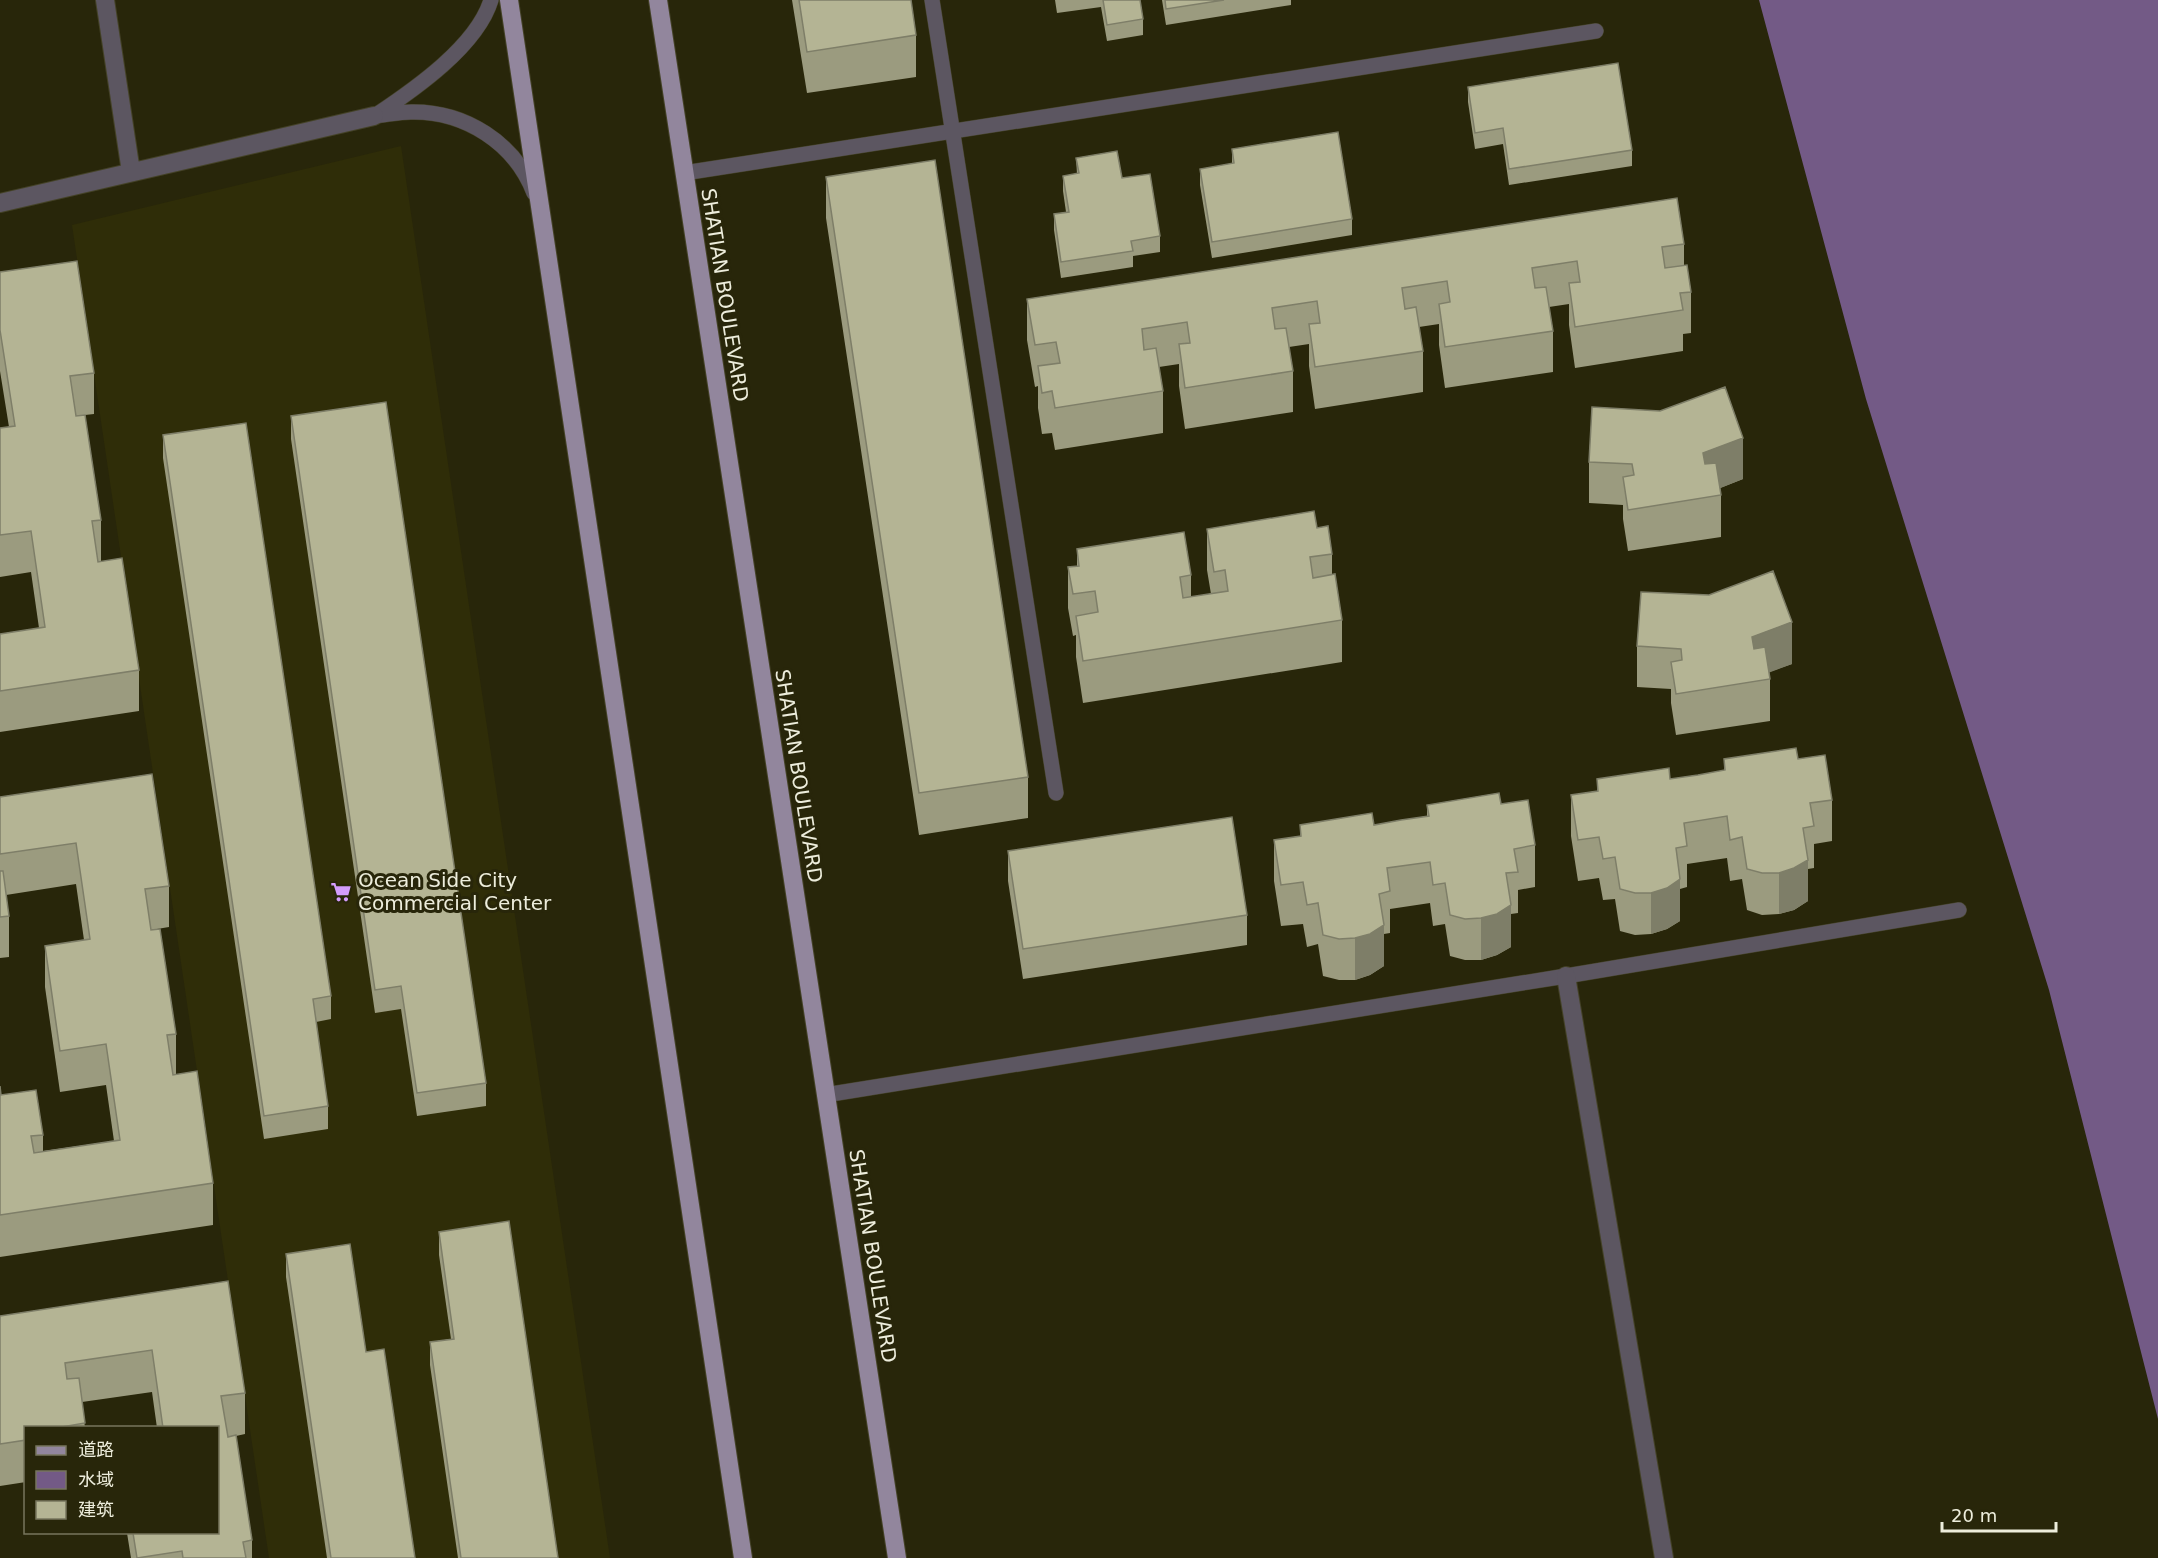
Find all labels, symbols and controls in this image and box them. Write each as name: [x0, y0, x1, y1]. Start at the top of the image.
street label: SHATIAN BOULEVARD: [696, 187, 754, 403]
street label: SHATIAN BOULEVARD: [770, 668, 828, 884]
place label: Ocean Side City Commercial Center: [358, 868, 552, 915]
supermarket icon: Ocean Side City Commercial Center: [329, 880, 353, 904]
street label: SHATIAN BOULEVARD: [844, 1148, 902, 1364]
legend: [24, 1426, 219, 1534]
text: 道路: [78, 1439, 114, 1460]
text: 水域: [78, 1469, 114, 1490]
scale bar: [1942, 1495, 2056, 1533]
text: 建筑: [78, 1499, 114, 1520]
text: 20 m: [1951, 1505, 1997, 1526]

